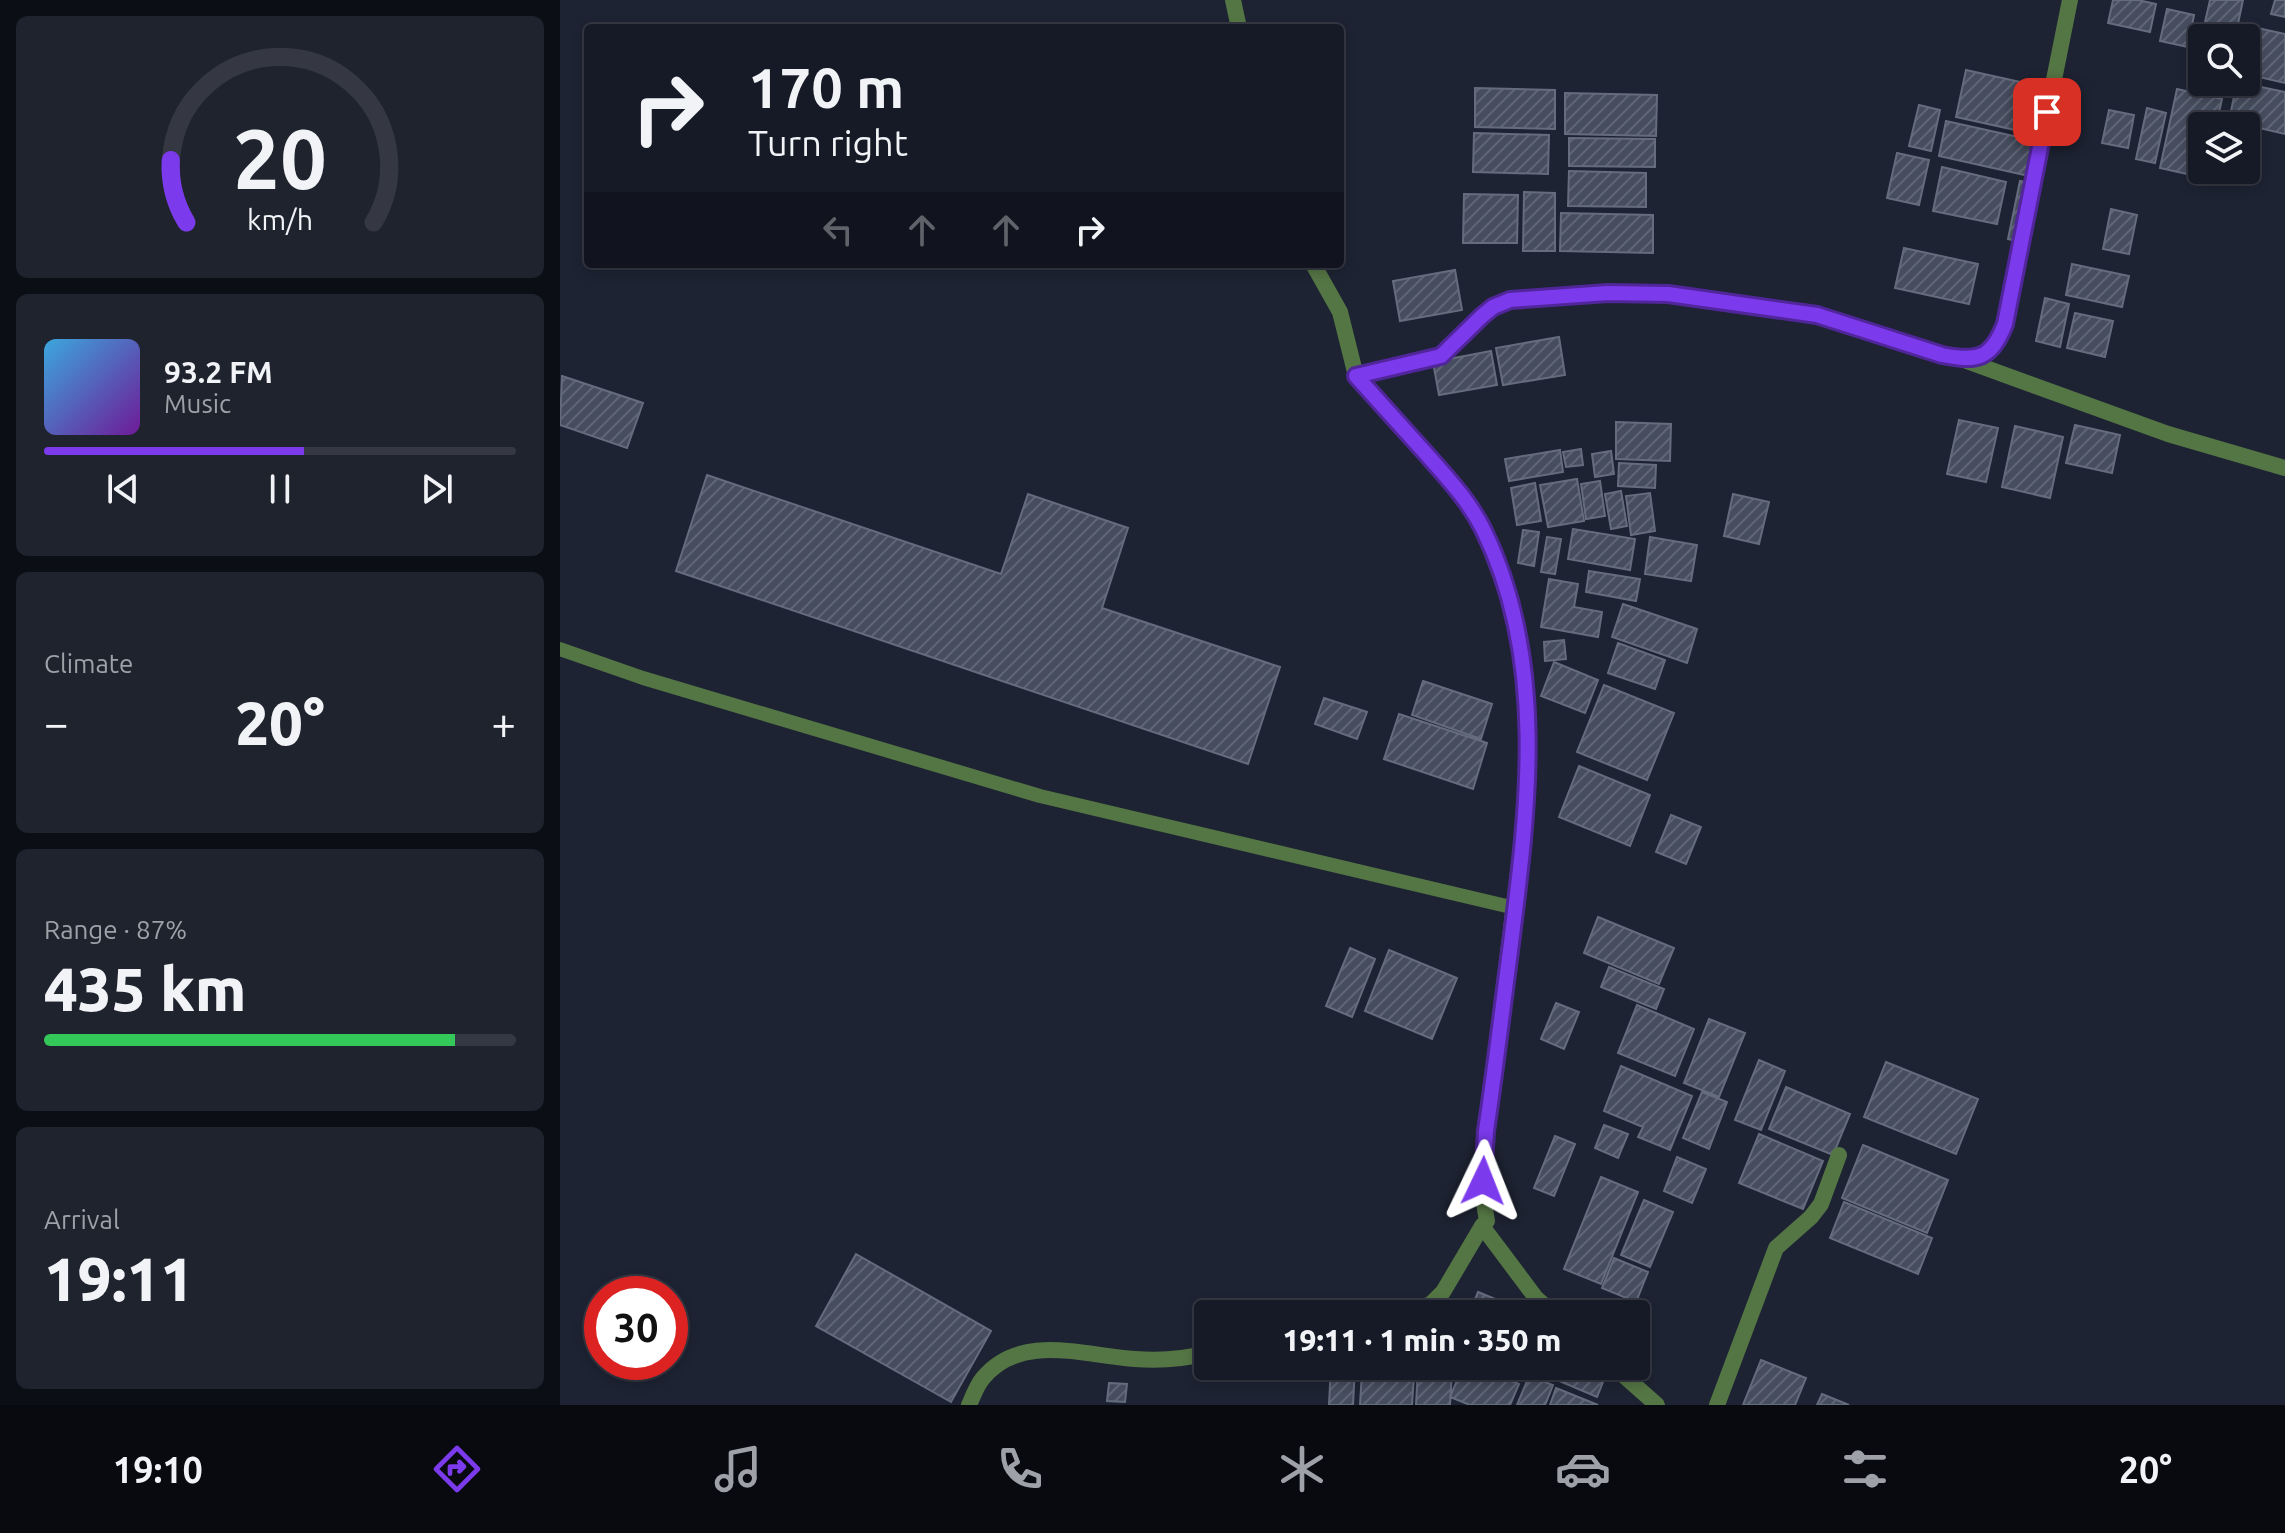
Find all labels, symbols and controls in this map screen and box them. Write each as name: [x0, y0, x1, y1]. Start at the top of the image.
map controls: [2188, 24, 2260, 184]
button: search: [2188, 24, 2260, 96]
icon: right: [616, 56, 720, 160]
text: 170 m: [748, 56, 904, 119]
pin: [2013, 78, 2081, 146]
icon: arrive: [2025, 90, 2069, 134]
text: 20: [233, 110, 327, 204]
button: layers: [2188, 112, 2260, 184]
text: Turn right: [748, 122, 908, 163]
text: km/h: [247, 203, 313, 235]
icon: left: [816, 208, 860, 252]
icon: ahead: [900, 208, 944, 252]
icon: ahead: [984, 208, 1028, 252]
icon: right: [1068, 208, 1112, 252]
text: 93.2 FM: [164, 355, 273, 389]
text: Music: [164, 389, 231, 418]
icon: previous: [101, 467, 145, 511]
icon: pause: [258, 467, 302, 511]
icon: next: [415, 467, 459, 511]
text: Climate: [44, 649, 133, 678]
text: 20°: [235, 689, 325, 756]
text: −: [44, 698, 69, 747]
text: +: [491, 698, 516, 747]
text: Range · 87%: [44, 915, 187, 944]
text: 435 km: [44, 955, 246, 1022]
position arrow: [1441, 1139, 1525, 1223]
text: Arrival: [44, 1205, 120, 1234]
text: 19:11: [44, 1245, 194, 1312]
speed limit sign: 30: [584, 1276, 688, 1380]
text: 19:11 · 1 min · 350 m: [1283, 1323, 1561, 1357]
icon: directions: [429, 1441, 485, 1497]
icon: music: [710, 1441, 766, 1497]
icon: phone: [992, 1441, 1048, 1497]
icon: climate: [1274, 1441, 1330, 1497]
icon: car: [1555, 1441, 1611, 1497]
icon: filters: [1837, 1441, 1893, 1497]
text: 19:10: [113, 1449, 203, 1490]
text: 20°: [2119, 1449, 2172, 1490]

